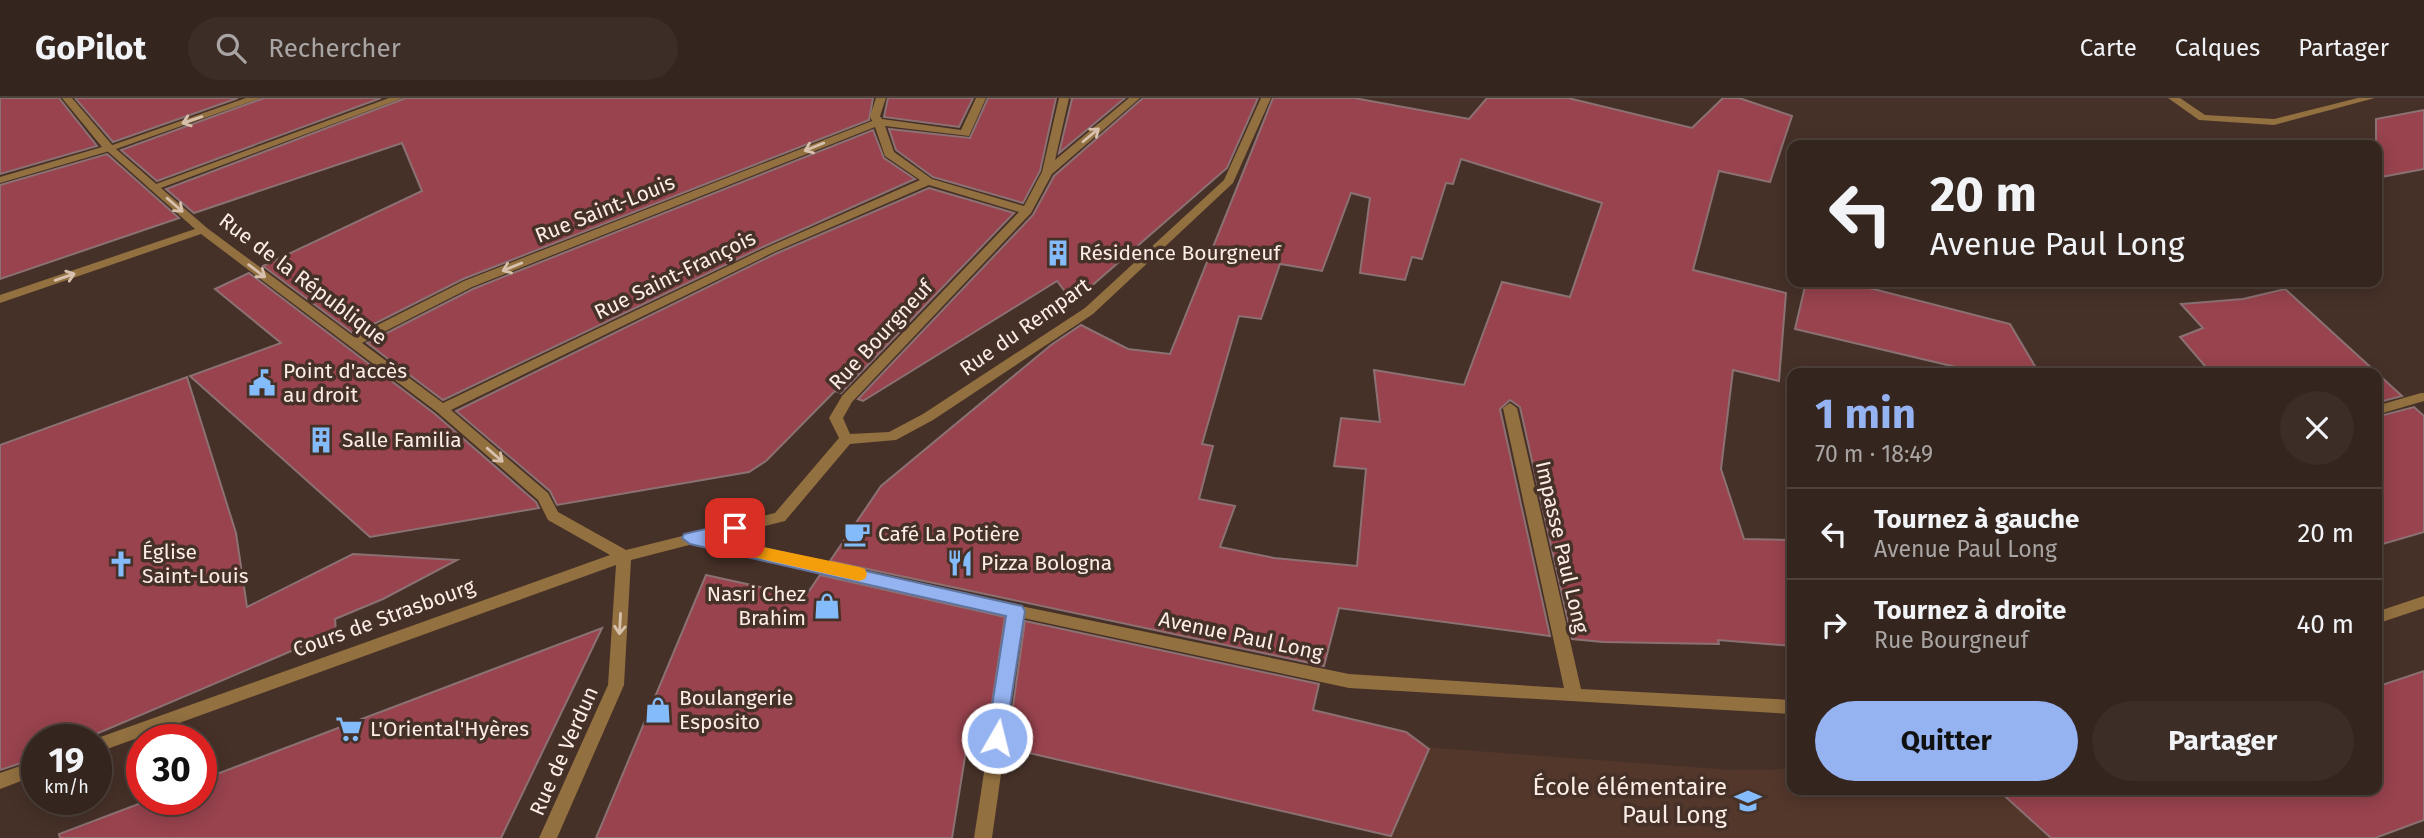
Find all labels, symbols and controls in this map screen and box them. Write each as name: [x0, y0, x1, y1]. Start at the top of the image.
search box: [188, 17, 678, 80]
text: GoPilot: [35, 28, 146, 68]
icon: search: [212, 29, 250, 67]
text: Rechercher: [268, 33, 401, 64]
text: Carte: [2080, 34, 2137, 62]
text: Calques: [2175, 34, 2260, 62]
text: Partager: [2298, 34, 2389, 62]
one-way arrow: [181, 115, 203, 127]
one-way arrow: [1081, 127, 1099, 143]
one-way arrow: [804, 141, 825, 154]
text: 20 m: [1930, 165, 2037, 224]
icon: left: [1815, 168, 1906, 259]
street label: Rue Saint-Louis: [531, 169, 679, 249]
one-way arrow: [165, 197, 183, 213]
street label: Rue de la République: [214, 207, 392, 351]
street label: Rue Saint-François: [590, 225, 760, 325]
text: Avenue Paul Long: [1930, 225, 2185, 263]
building icon: Résidence Bourgneuf: [1043, 238, 1073, 268]
place label: Résidence Bourgneuf: [1079, 240, 1282, 266]
one-way arrow: [501, 262, 523, 275]
one-way arrow: [247, 264, 266, 279]
one-way arrow: [53, 270, 75, 282]
street label: Rue du Rempart: [955, 272, 1096, 382]
street label: Rue Bourgneuf: [823, 273, 940, 395]
place label: Point d'accès au droit: [283, 358, 407, 408]
public building icon: Point d'accès au droit: [247, 368, 277, 398]
text: 1 min: [1815, 389, 1916, 439]
button: close: [2280, 391, 2354, 465]
building icon: Salle Familia: [306, 425, 336, 455]
place label: Salle Familia: [342, 427, 462, 453]
text: 70 m · 18:49: [1815, 440, 1933, 468]
one-way arrow: [485, 447, 503, 463]
street label: Impasse Paul Long: [1530, 458, 1594, 636]
pin: [705, 498, 765, 558]
text: Tournez à gauche: [1874, 504, 2079, 535]
icon: arrive: [716, 509, 754, 547]
icon: left: [1815, 515, 1853, 553]
text: 20 m: [2297, 518, 2354, 549]
cafe icon: Café La Potière: [842, 519, 872, 549]
place label: Café La Potière: [878, 521, 1020, 547]
text: Avenue Paul Long: [1874, 535, 2057, 563]
place label: Église Saint-Louis: [142, 539, 249, 589]
restaurant icon: Pizza Bologna: [945, 548, 975, 578]
church icon: Église Saint-Louis: [106, 549, 136, 579]
place label: Pizza Bologna: [981, 550, 1112, 576]
street label: Cours de Strasbourg: [290, 573, 479, 663]
place label: Nasri Chez Brahim: [707, 581, 806, 631]
shop icon: Nasri Chez Brahim: [812, 591, 842, 621]
text: Tournez à droite: [1874, 595, 2066, 626]
street label: Avenue Paul Long: [1157, 606, 1325, 666]
icon: right: [1815, 606, 1853, 644]
text: 40 m: [2296, 609, 2354, 640]
one-way arrow: [613, 612, 626, 635]
text: Rue Bourgneuf: [1874, 626, 2028, 654]
street label: Rue de Verdun: [524, 682, 604, 820]
place label: Boulangerie Esposito: [679, 685, 794, 735]
shop icon: Boulangerie Esposito: [643, 695, 673, 725]
position arrow: [960, 701, 1034, 775]
button: Quitter: [1815, 701, 2078, 781]
button: Partager: [2092, 701, 2354, 781]
supermarket icon: L'Oriental'Hyères: [334, 714, 364, 744]
place label: L'Oriental'Hyères: [370, 716, 529, 742]
speed limit sign: 30: [126, 724, 217, 815]
text: 19: [49, 739, 84, 781]
place label: École élémentaire Paul Long: [1533, 772, 1728, 829]
text: km/h: [44, 776, 89, 798]
school or university icon: École élémentaire Paul Long: [1733, 786, 1763, 816]

